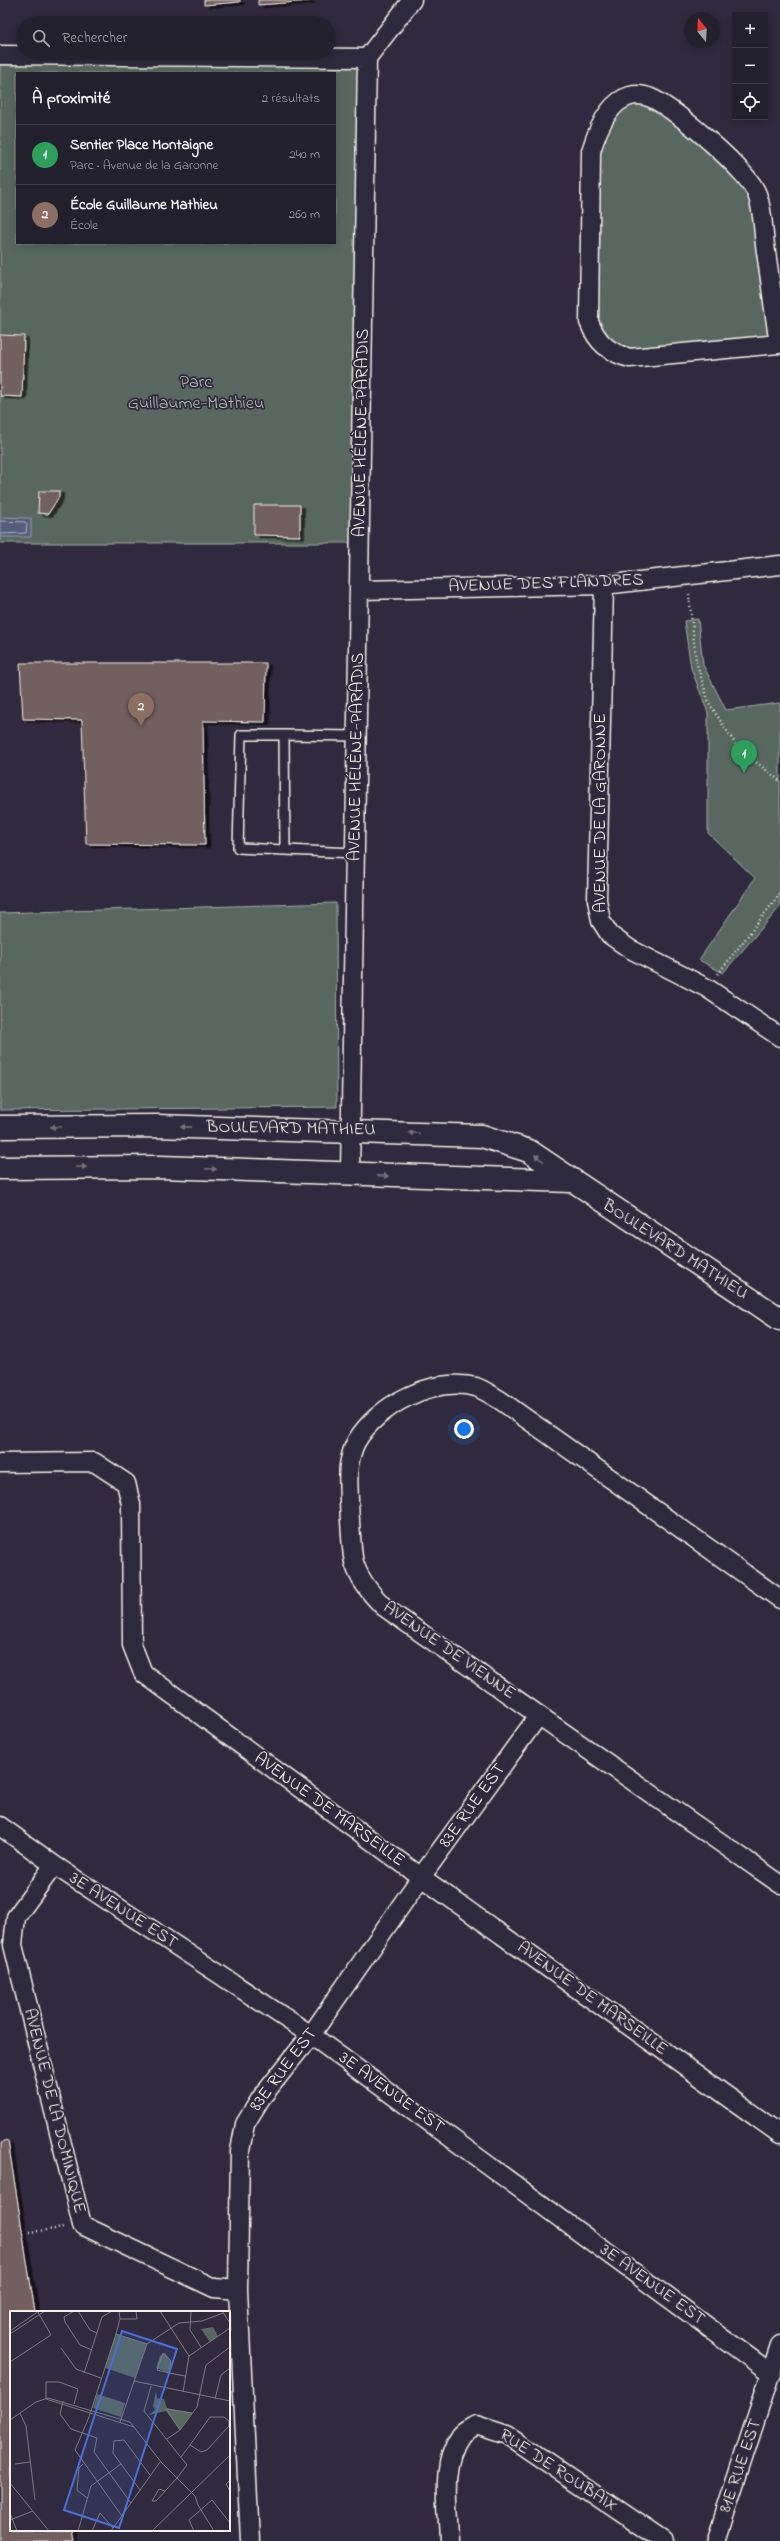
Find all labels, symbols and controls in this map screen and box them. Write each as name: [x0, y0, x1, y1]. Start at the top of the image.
north arrow: [684, 12, 720, 48]
map controls: [732, 12, 768, 120]
button: +: [732, 12, 768, 48]
search box: [16, 16, 336, 60]
icon: search: [30, 27, 52, 49]
text: Rechercher: [62, 27, 127, 49]
button: −: [732, 48, 768, 84]
button: locate: [732, 84, 768, 120]
text: À proximité: [32, 86, 110, 111]
text: 2 résultats: [262, 89, 320, 108]
text: Sentier Place Montaigne: [70, 134, 213, 156]
text: 1: [43, 145, 47, 164]
text: 240 m: [289, 145, 320, 164]
text: Parc · Avenue de la Garonne: [70, 156, 218, 175]
text: École Guillaume Mathieu: [70, 194, 218, 216]
text: 2: [42, 205, 48, 224]
text: 260 m: [289, 205, 320, 224]
text: École: [70, 216, 98, 235]
street label: AVENUE HÉLÈNE-PARADIS: [347, 328, 377, 538]
park label: Parc Guillaume-Mathieu: [128, 370, 264, 417]
street label: AVENUE DES FLANDRES: [448, 568, 644, 600]
street label: AVENUE HÉLÈNE-PARADIS: [342, 652, 372, 862]
pin: 2: [128, 693, 154, 726]
street label: AVENUE DE LA GARONNE: [588, 713, 614, 913]
pin: 1: [731, 740, 757, 773]
street label: BOULEVARD MATHIEU: [205, 1115, 376, 1143]
one-way arrow: [49, 1124, 62, 1130]
one-way arrow: [179, 1124, 192, 1130]
one-way arrow: [407, 1130, 420, 1136]
one-way arrow: [534, 1154, 545, 1162]
one-way arrow: [75, 1164, 88, 1170]
one-way arrow: [205, 1166, 217, 1173]
one-way arrow: [377, 1173, 390, 1179]
street label: BOULEVARD MATHIEU: [596, 1192, 753, 1307]
your location: [454, 1419, 474, 1439]
street label: AVENUE DE VIENNE: [377, 1595, 521, 1707]
street label: AVENUE DE MARSEILLE: [248, 1746, 410, 1874]
street label: 83E RUE EST: [433, 1758, 513, 1854]
street label: 3E AVENUE EST: [63, 1866, 183, 1956]
street label: AVENUE DE MARSEILLE: [511, 1935, 673, 2063]
street label: AVENUE DE LA DOMINIQUE: [16, 2006, 92, 2216]
street label: 83E RUE EST: [244, 2023, 324, 2117]
street label: 3E AVENUE EST: [333, 2046, 449, 2140]
street label: 3E AVENUE EST: [594, 2238, 710, 2332]
inset map: [10, 2311, 230, 2531]
street label: 81E RUE EST: [713, 2416, 769, 2516]
street label: RUE DE ROUBAIX: [494, 2423, 622, 2519]

